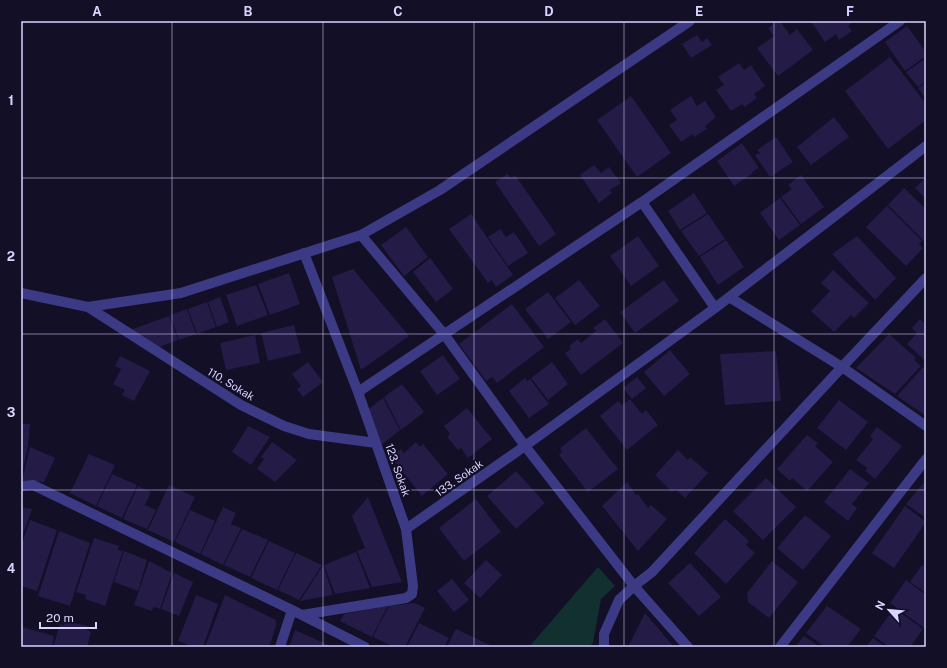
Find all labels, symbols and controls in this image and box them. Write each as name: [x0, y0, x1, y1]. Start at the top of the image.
text: A: [92, 4, 102, 19]
text: B: [244, 4, 253, 19]
text: C: [393, 4, 403, 19]
text: D: [544, 4, 554, 19]
text: E: [695, 4, 703, 19]
text: F: [846, 4, 854, 19]
text: 1: [8, 93, 14, 108]
text: 2: [7, 249, 15, 264]
street label: 110. Sokak: [205, 365, 257, 403]
text: 3: [7, 405, 16, 420]
street label: 123. Sokak: [383, 442, 413, 498]
street label: 133. Sokak: [433, 457, 485, 499]
text: 4: [7, 561, 16, 576]
north arrow: [869, 590, 909, 630]
text: N: [873, 599, 887, 612]
scale bar: [40, 604, 96, 630]
text: 20 m: [46, 611, 74, 625]

